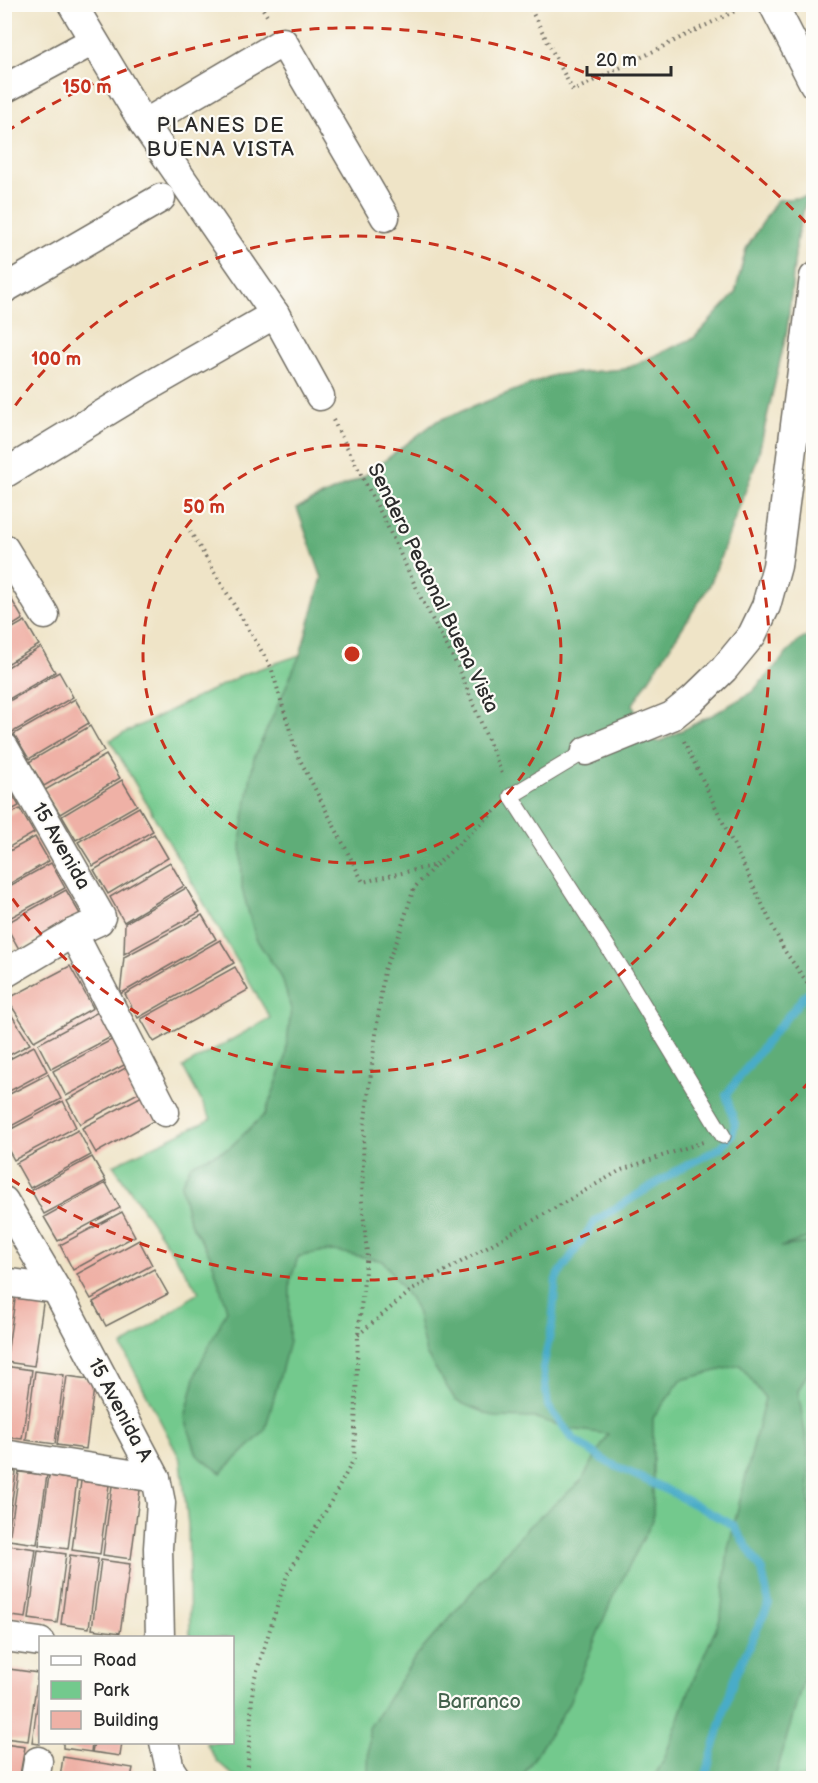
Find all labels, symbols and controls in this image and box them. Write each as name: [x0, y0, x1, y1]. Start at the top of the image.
scale bar: [587, 39, 671, 77]
text: 20 m: [596, 50, 637, 71]
text: 150 m: [62, 77, 112, 98]
district label: PLANES DE BUENA VISTA: [147, 113, 295, 162]
text: 100 m: [31, 349, 81, 370]
street label: Sendero Peatonal Buena Vista: [362, 459, 504, 717]
text: 50 m: [183, 497, 225, 518]
centre of rings: [342, 644, 362, 664]
street label: 15 Avenida: [27, 798, 95, 894]
street label: 15 Avenida A: [83, 1354, 158, 1467]
legend: [39, 1636, 234, 1744]
text: Road: [93, 1650, 137, 1671]
text: Park: [93, 1680, 129, 1701]
park label: Barranco: [437, 1690, 521, 1714]
text: Building: [93, 1710, 159, 1731]

